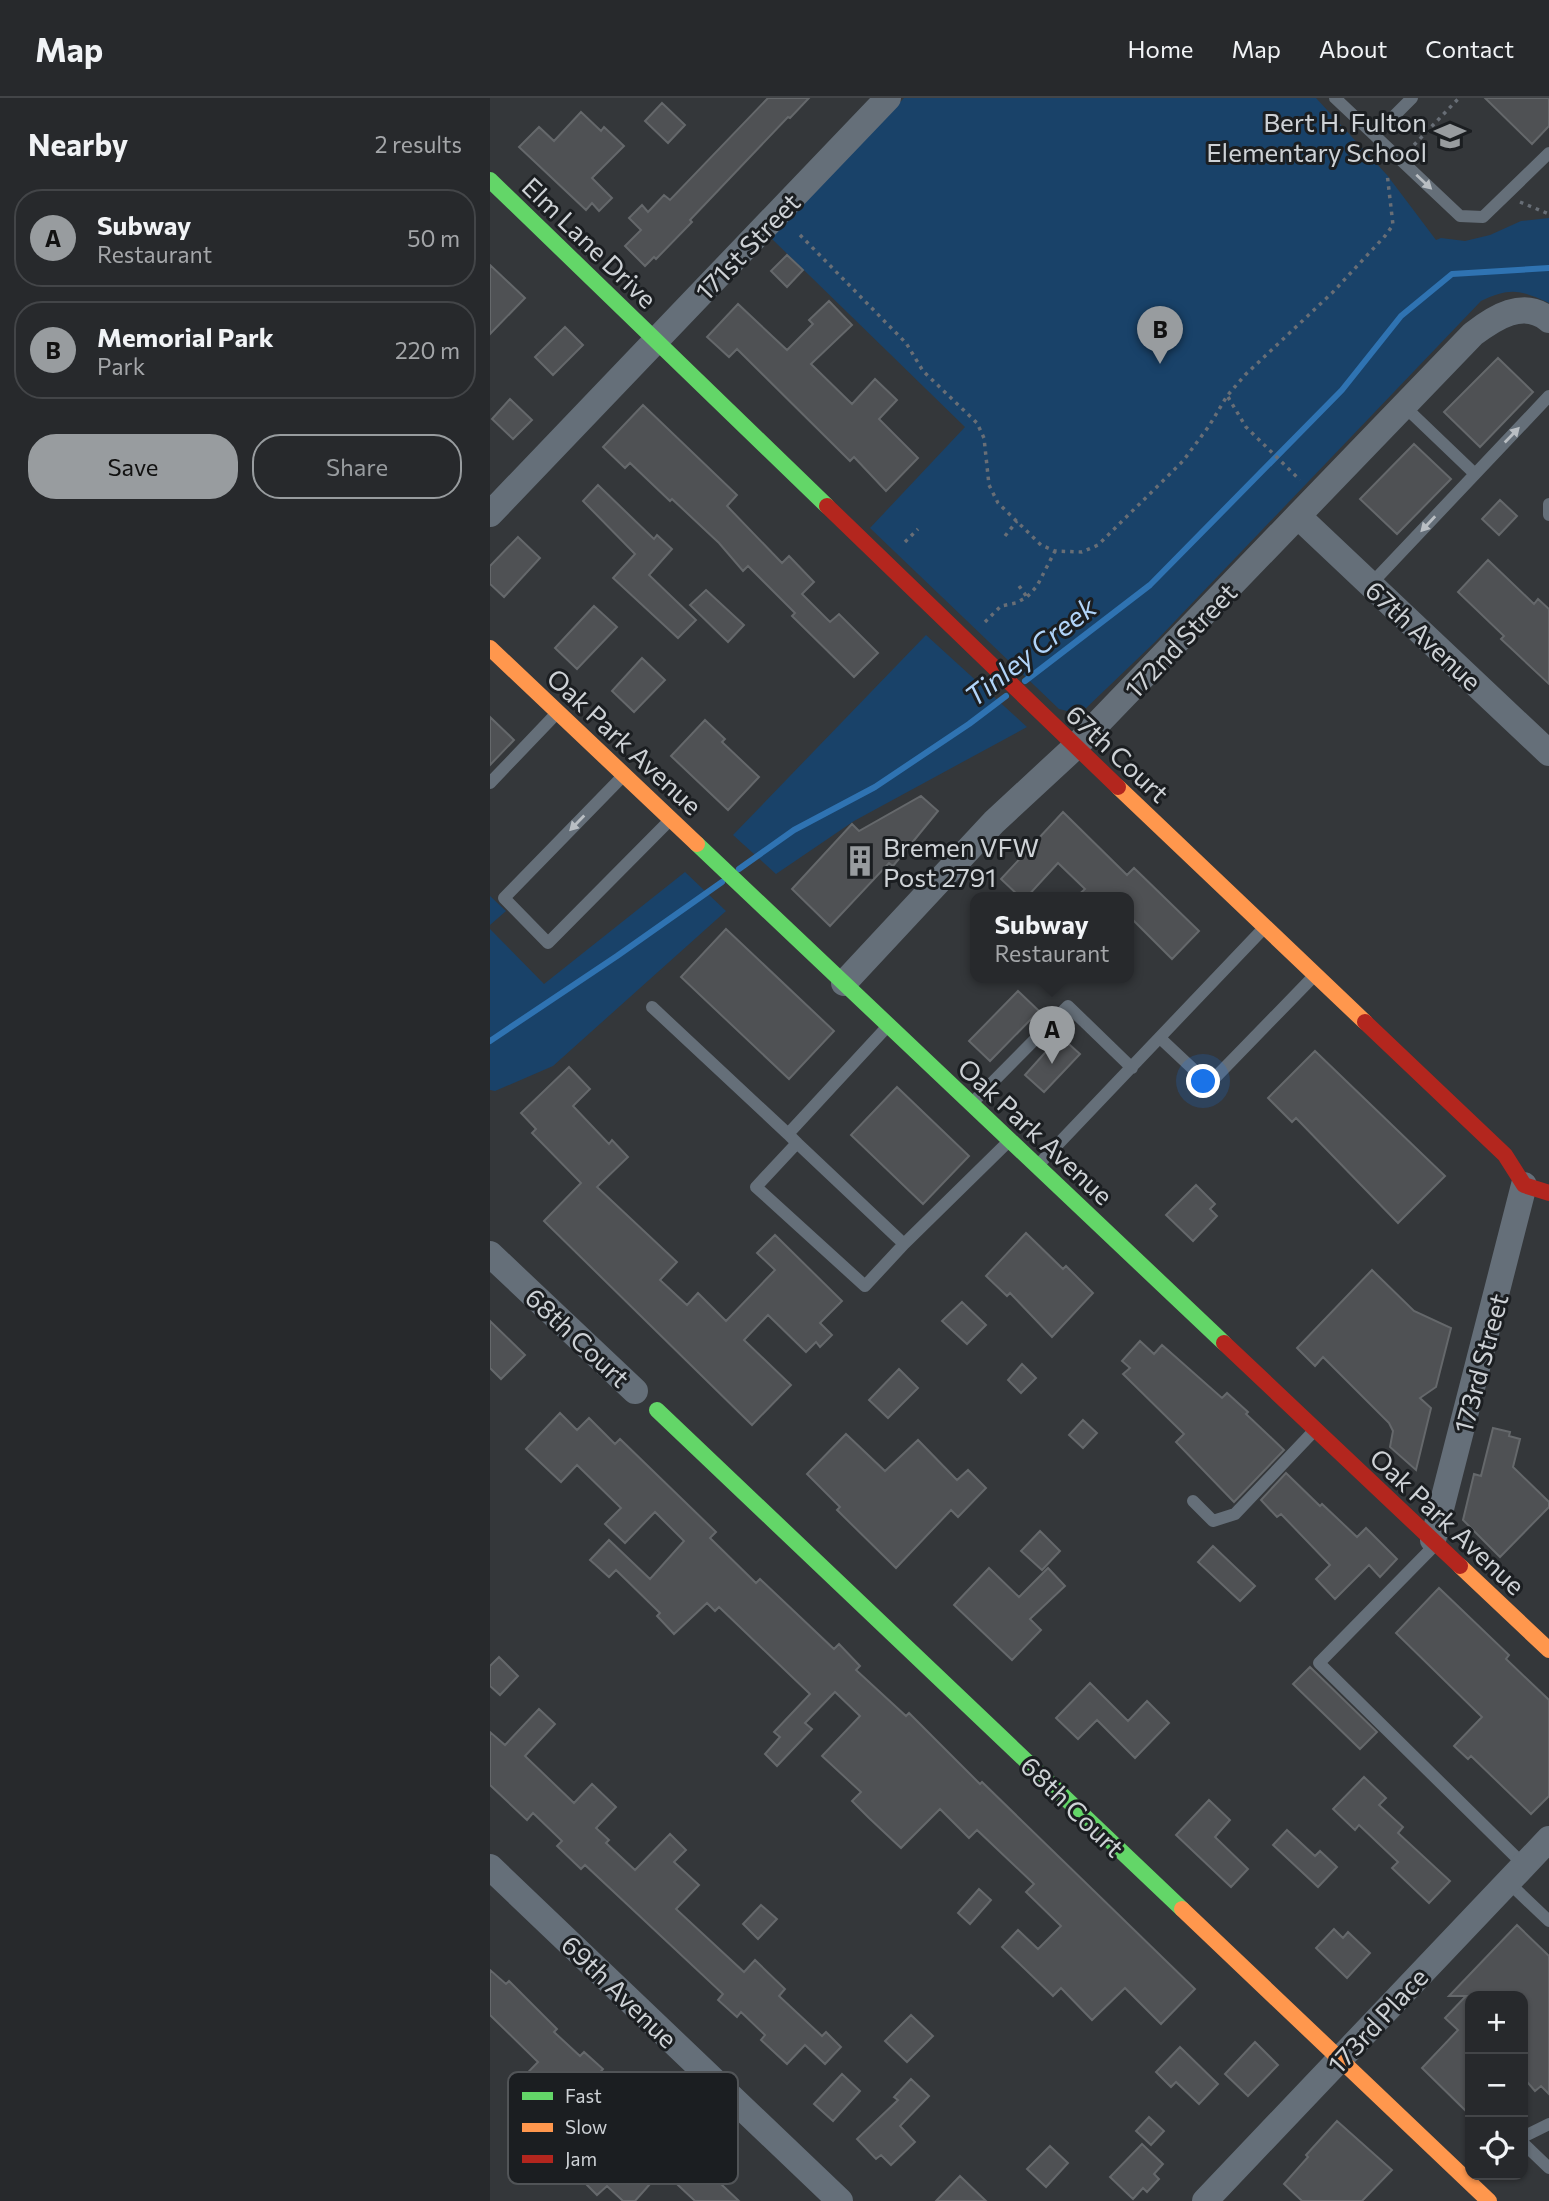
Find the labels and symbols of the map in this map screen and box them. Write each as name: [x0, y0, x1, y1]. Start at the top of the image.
place label: Bert H. Fulton Elementary School: [1206, 106, 1427, 167]
school or university icon: Bert H. Fulton Elementary School: [1433, 119, 1467, 153]
street label: Elm Lane Drive: [516, 170, 664, 314]
one-way arrow: [1415, 174, 1432, 190]
street label: 171st Street: [688, 186, 806, 306]
pin: B: [1137, 306, 1183, 364]
one-way arrow: [1504, 426, 1520, 444]
one-way arrow: [1420, 515, 1437, 532]
street label: 67th Avenue: [1360, 574, 1488, 696]
street label: 172nd Street: [1118, 576, 1242, 704]
water label: Tinley Creek: [958, 589, 1103, 713]
street label: Oak Park Avenue: [541, 661, 709, 821]
street label: 67th Court: [1060, 698, 1176, 808]
one-way arrow: [568, 815, 585, 832]
place label: Bremen VFW Post 2791: [883, 831, 1039, 892]
building icon: Bremen VFW Post 2791: [843, 844, 877, 878]
pin: A: [1029, 1006, 1075, 1064]
street label: Oak Park Avenue: [952, 1051, 1120, 1211]
your location: [1186, 1064, 1220, 1098]
street label: 68th Court: [520, 1281, 636, 1393]
street label: 173rd Street: [1447, 1290, 1513, 1436]
street label: Oak Park Avenue: [1364, 1441, 1532, 1601]
street label: 68th Court: [1015, 1749, 1131, 1863]
street label: 69th Avenue: [556, 1928, 684, 2054]
street label: 173rd Place: [1320, 1961, 1434, 2079]
legend: [508, 2072, 738, 2184]
text: Fast: [565, 2084, 602, 2107]
text: Slow: [565, 2115, 607, 2138]
text: Jam: [565, 2147, 597, 2170]

